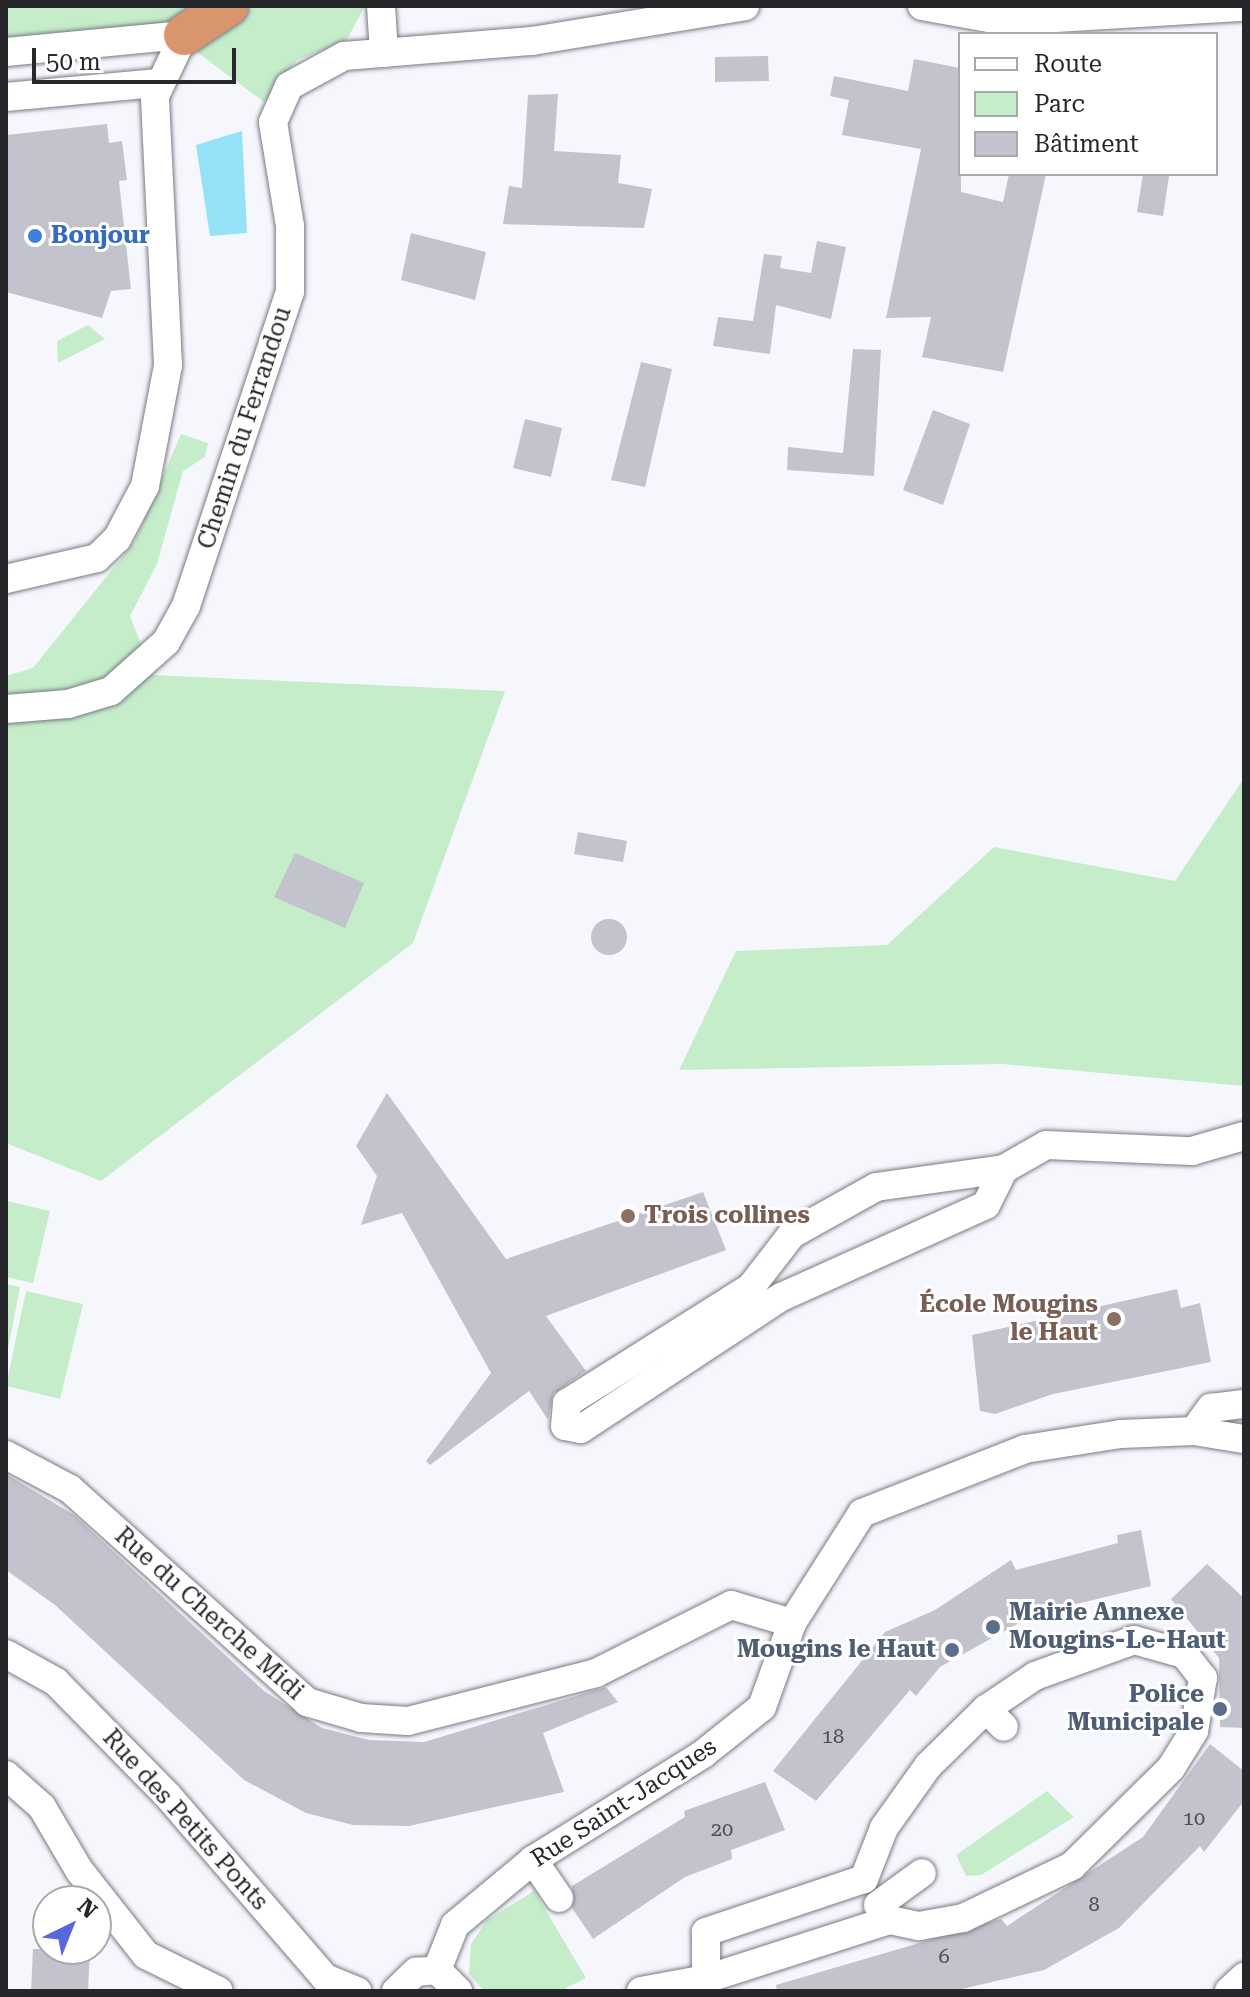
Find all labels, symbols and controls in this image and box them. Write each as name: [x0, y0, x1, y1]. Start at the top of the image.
scale bar: [36, 32, 240, 82]
legend: [958, 32, 1218, 176]
text: 50 m: [46, 48, 101, 76]
text: Route: [1034, 50, 1102, 78]
text: Parc: [1034, 90, 1085, 118]
text: Bâtiment: [1034, 130, 1139, 158]
place label: Bonjour: [51, 222, 150, 250]
marker: Bonjour: [26, 227, 44, 245]
street label: Chemin du Ferrandou: [192, 303, 298, 553]
place label: Trois collines: [644, 1202, 810, 1230]
marker: Trois collines: [619, 1207, 637, 1225]
place label: École Mougins le Haut: [919, 1291, 1098, 1347]
marker: École Mougins le Haut: [1105, 1310, 1123, 1328]
street label: Rue du Cherche Midi: [109, 1522, 309, 1706]
place label: Mairie Annexe Mougins-Le-Haut: [1009, 1599, 1226, 1655]
marker: Mairie Annexe Mougins-Le-Haut: [984, 1618, 1002, 1636]
place label: Mougins le Haut: [737, 1636, 936, 1664]
marker: Mougins le Haut: [943, 1641, 961, 1659]
place label: Police Municipale: [1067, 1681, 1204, 1737]
marker: Police Municipale: [1211, 1700, 1229, 1718]
street label: Rue des Petits Ponts: [96, 1724, 274, 1916]
house number: 18: [822, 1724, 844, 1748]
street label: Rue Saint-Jacques: [526, 1732, 722, 1874]
house number: 10: [1183, 1806, 1205, 1830]
house number: 20: [711, 1817, 733, 1841]
north arrow: [32, 1885, 112, 1965]
house number: 8: [1088, 1892, 1100, 1916]
text: N: [73, 1894, 102, 1923]
house number: 6: [938, 1944, 950, 1968]

